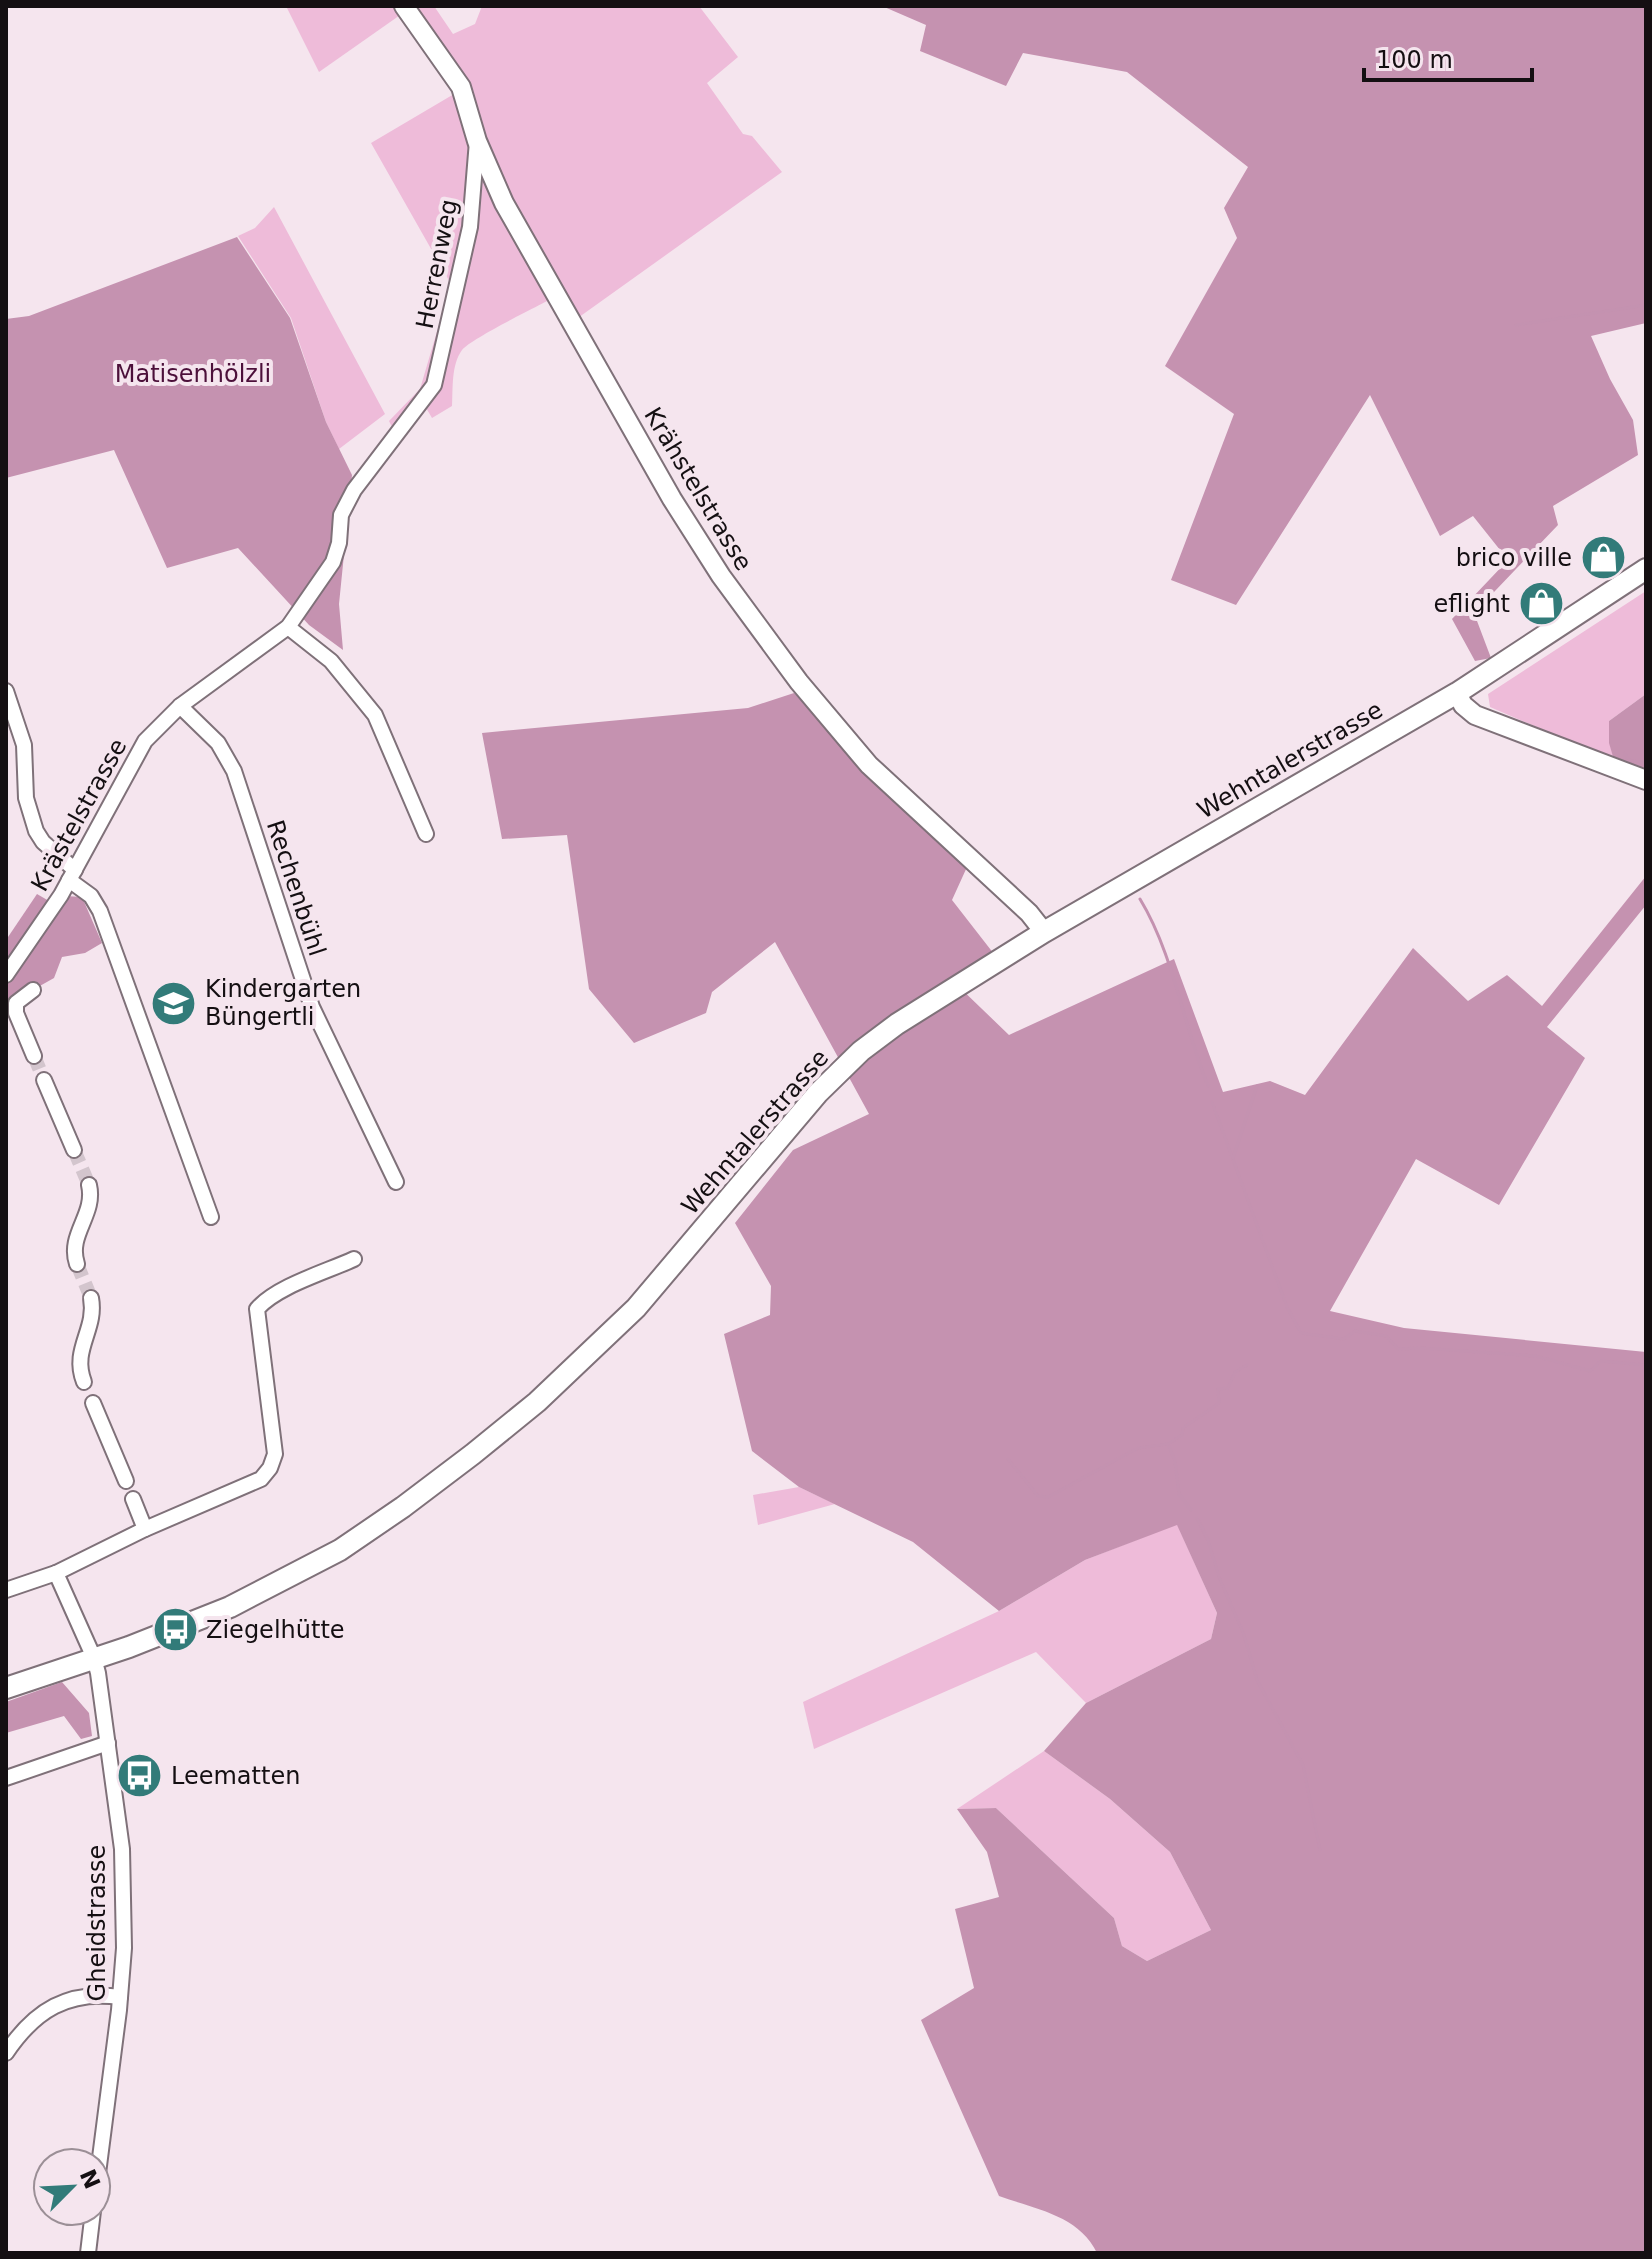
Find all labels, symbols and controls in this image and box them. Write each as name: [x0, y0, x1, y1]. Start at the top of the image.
scale bar: [1364, 32, 1532, 82]
text: 100 m: [1376, 46, 1453, 74]
street label: Herrenweg: [411, 197, 463, 331]
park label: Matisenhölzli: [115, 360, 271, 388]
street label: Krähstelstrasse: [638, 402, 758, 576]
shop icon: brico ville: [1579, 534, 1627, 582]
place label: brico ville: [1456, 544, 1572, 572]
shop icon: eflight: [1517, 580, 1565, 628]
place label: eflight: [1434, 590, 1510, 618]
street label: Wehntalerstrasse: [1192, 696, 1388, 824]
street label: Krästelstrasse: [26, 734, 132, 896]
street label: Rechenbühl: [261, 817, 331, 959]
place label: Kindergarten Büngertli: [205, 975, 361, 1031]
school or university icon: Kindergarten Büngertli: [150, 979, 198, 1027]
street label: Wehntalerstrasse: [676, 1044, 834, 1220]
bus stop icon: Ziegelhütte: [151, 1606, 199, 1654]
place label: Ziegelhütte: [206, 1616, 345, 1644]
bus stop icon: Leematten: [116, 1752, 164, 1800]
place label: Leematten: [171, 1762, 300, 1790]
street label: Gheidstrasse: [83, 1845, 111, 2001]
north arrow: [32, 2147, 112, 2227]
text: N: [75, 2166, 105, 2193]

